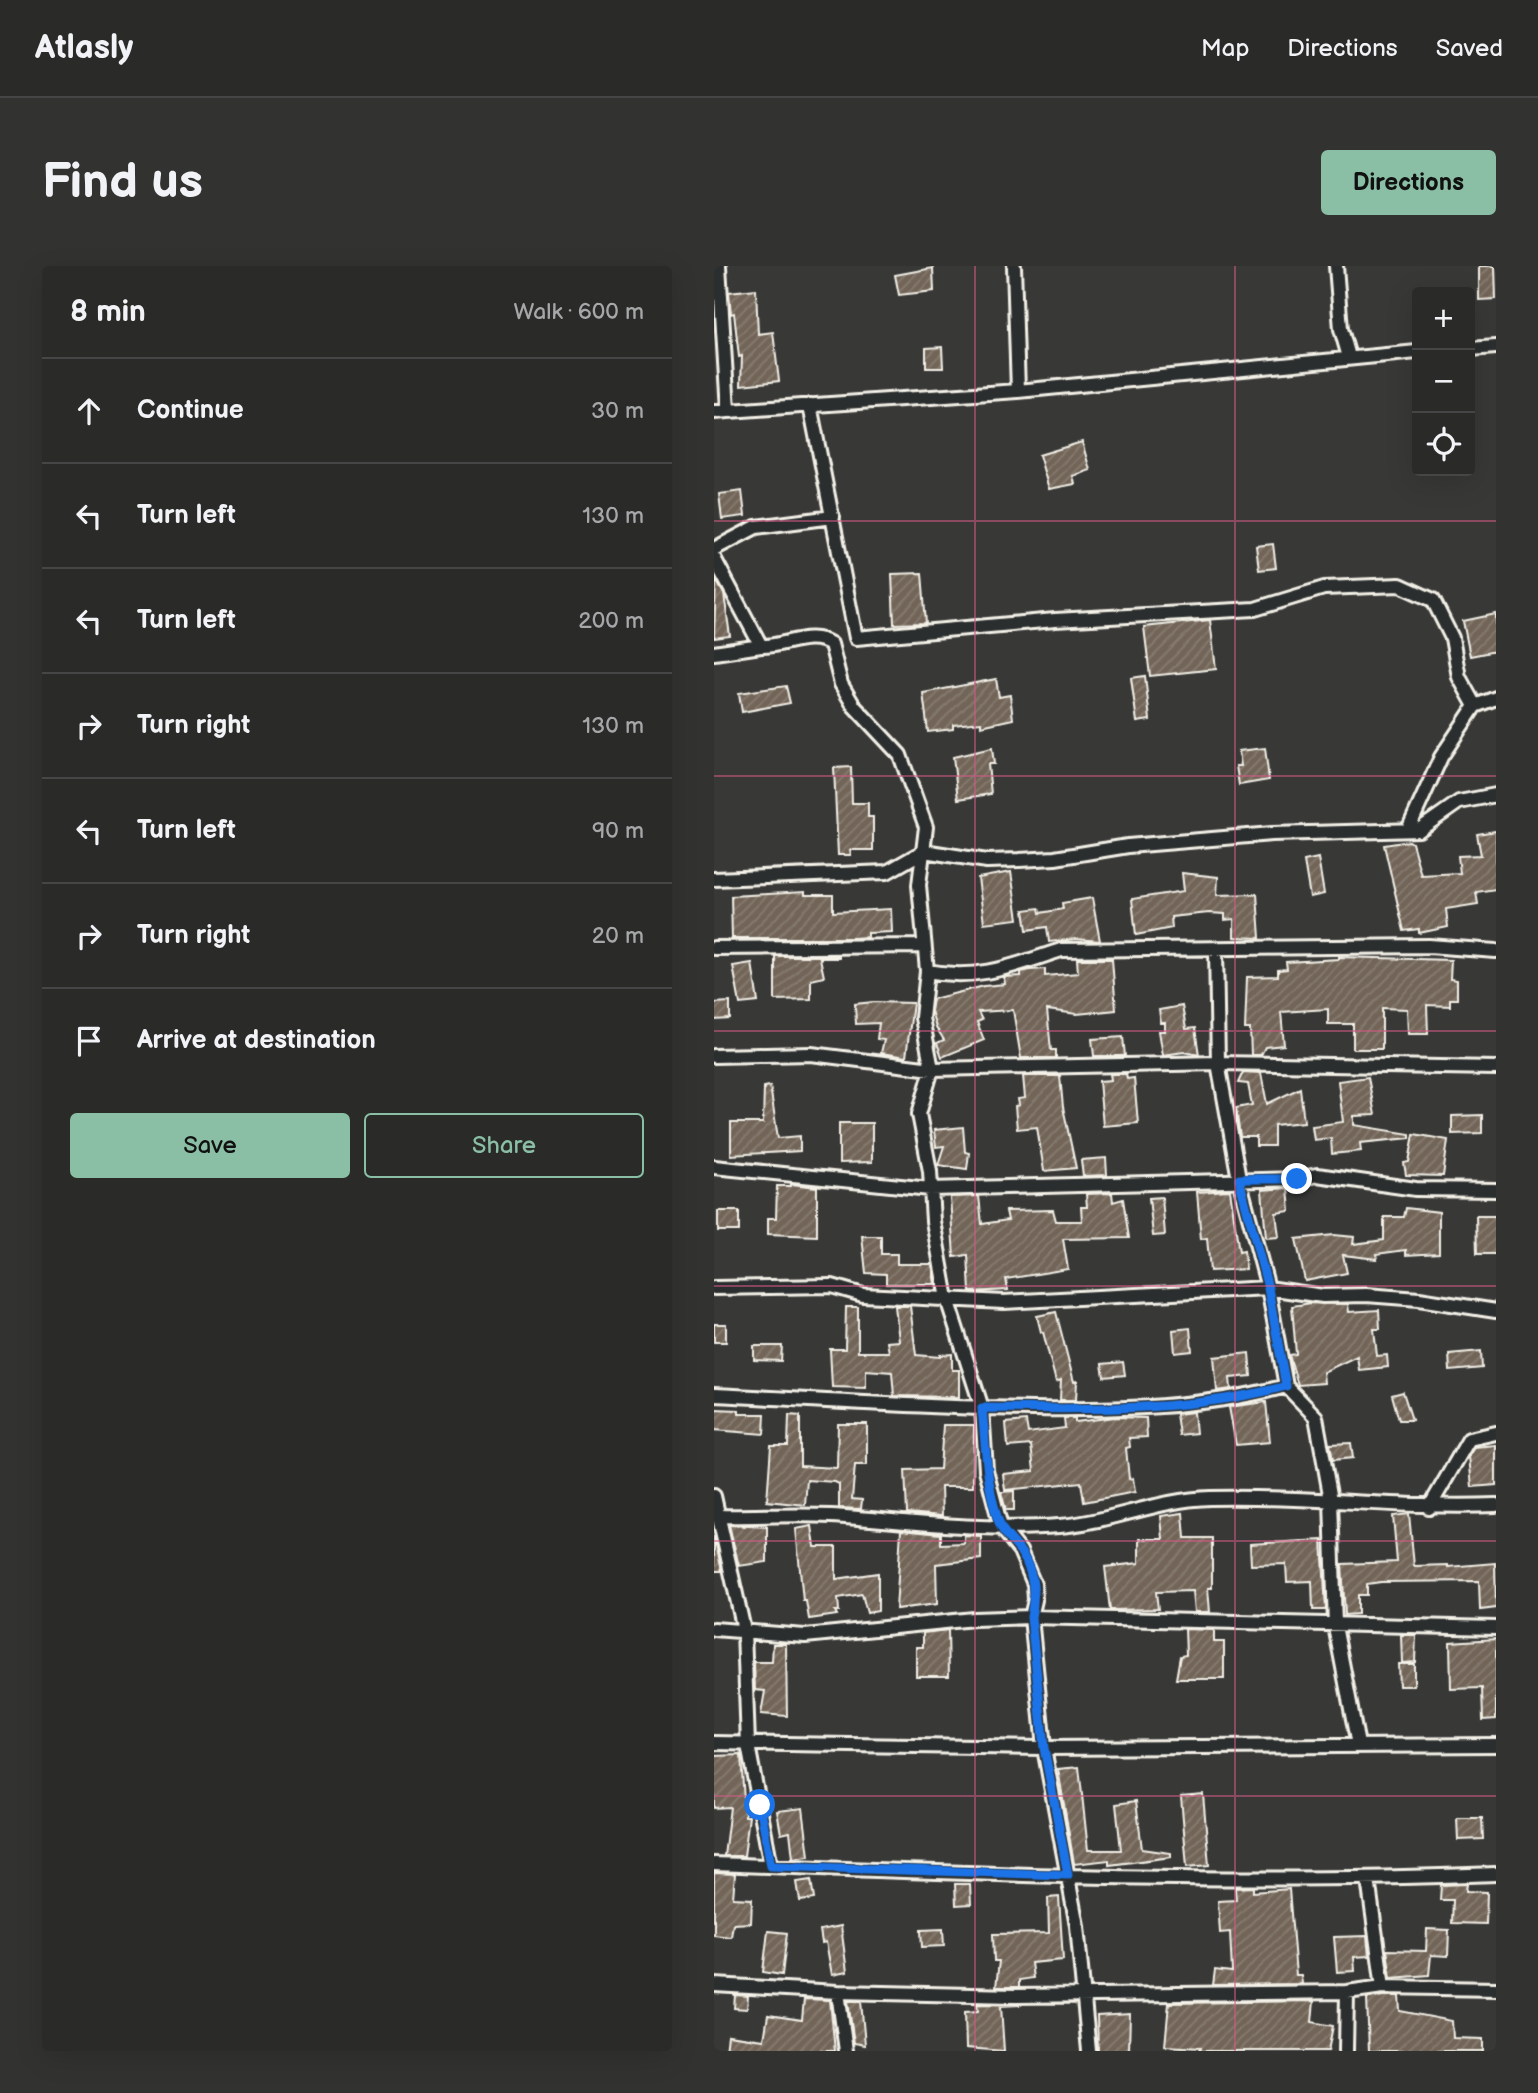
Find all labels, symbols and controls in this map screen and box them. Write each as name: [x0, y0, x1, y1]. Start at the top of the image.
text: Atlasly: [35, 28, 133, 68]
text: Map: [1201, 34, 1249, 63]
text: Directions: [1287, 34, 1398, 63]
text: Saved: [1436, 34, 1503, 63]
button: Directions: [1321, 150, 1496, 215]
text: Find us: [42, 153, 203, 212]
map controls: [1412, 287, 1475, 476]
button: +: [1412, 287, 1475, 350]
text: 8 min: [70, 294, 146, 330]
text: Walk · 600 m: [514, 298, 644, 326]
button: −: [1412, 350, 1475, 413]
icon: ahead: [70, 392, 108, 430]
text: Continue: [137, 395, 244, 426]
text: 30 m: [591, 397, 644, 425]
button: locate: [1412, 413, 1475, 476]
icon: left: [70, 497, 108, 535]
text: Turn left: [137, 500, 236, 531]
text: 130 m: [582, 502, 644, 530]
icon: left: [70, 602, 108, 640]
text: Turn left: [137, 605, 236, 636]
text: 200 m: [578, 607, 644, 635]
icon: right: [70, 707, 108, 745]
text: Turn right: [137, 710, 250, 741]
text: 130 m: [582, 712, 644, 740]
icon: left: [70, 812, 108, 850]
text: Turn left: [137, 815, 236, 846]
text: 90 m: [592, 817, 644, 845]
icon: right: [70, 917, 108, 955]
text: Turn right: [137, 920, 250, 951]
text: 20 m: [592, 922, 644, 950]
icon: arrive: [70, 1022, 108, 1060]
text: Arrive at destination: [137, 1025, 376, 1056]
button: Save: [70, 1113, 350, 1178]
button: Share: [364, 1113, 644, 1178]
route end: [1281, 1163, 1312, 1194]
route start: [744, 1789, 775, 1820]

